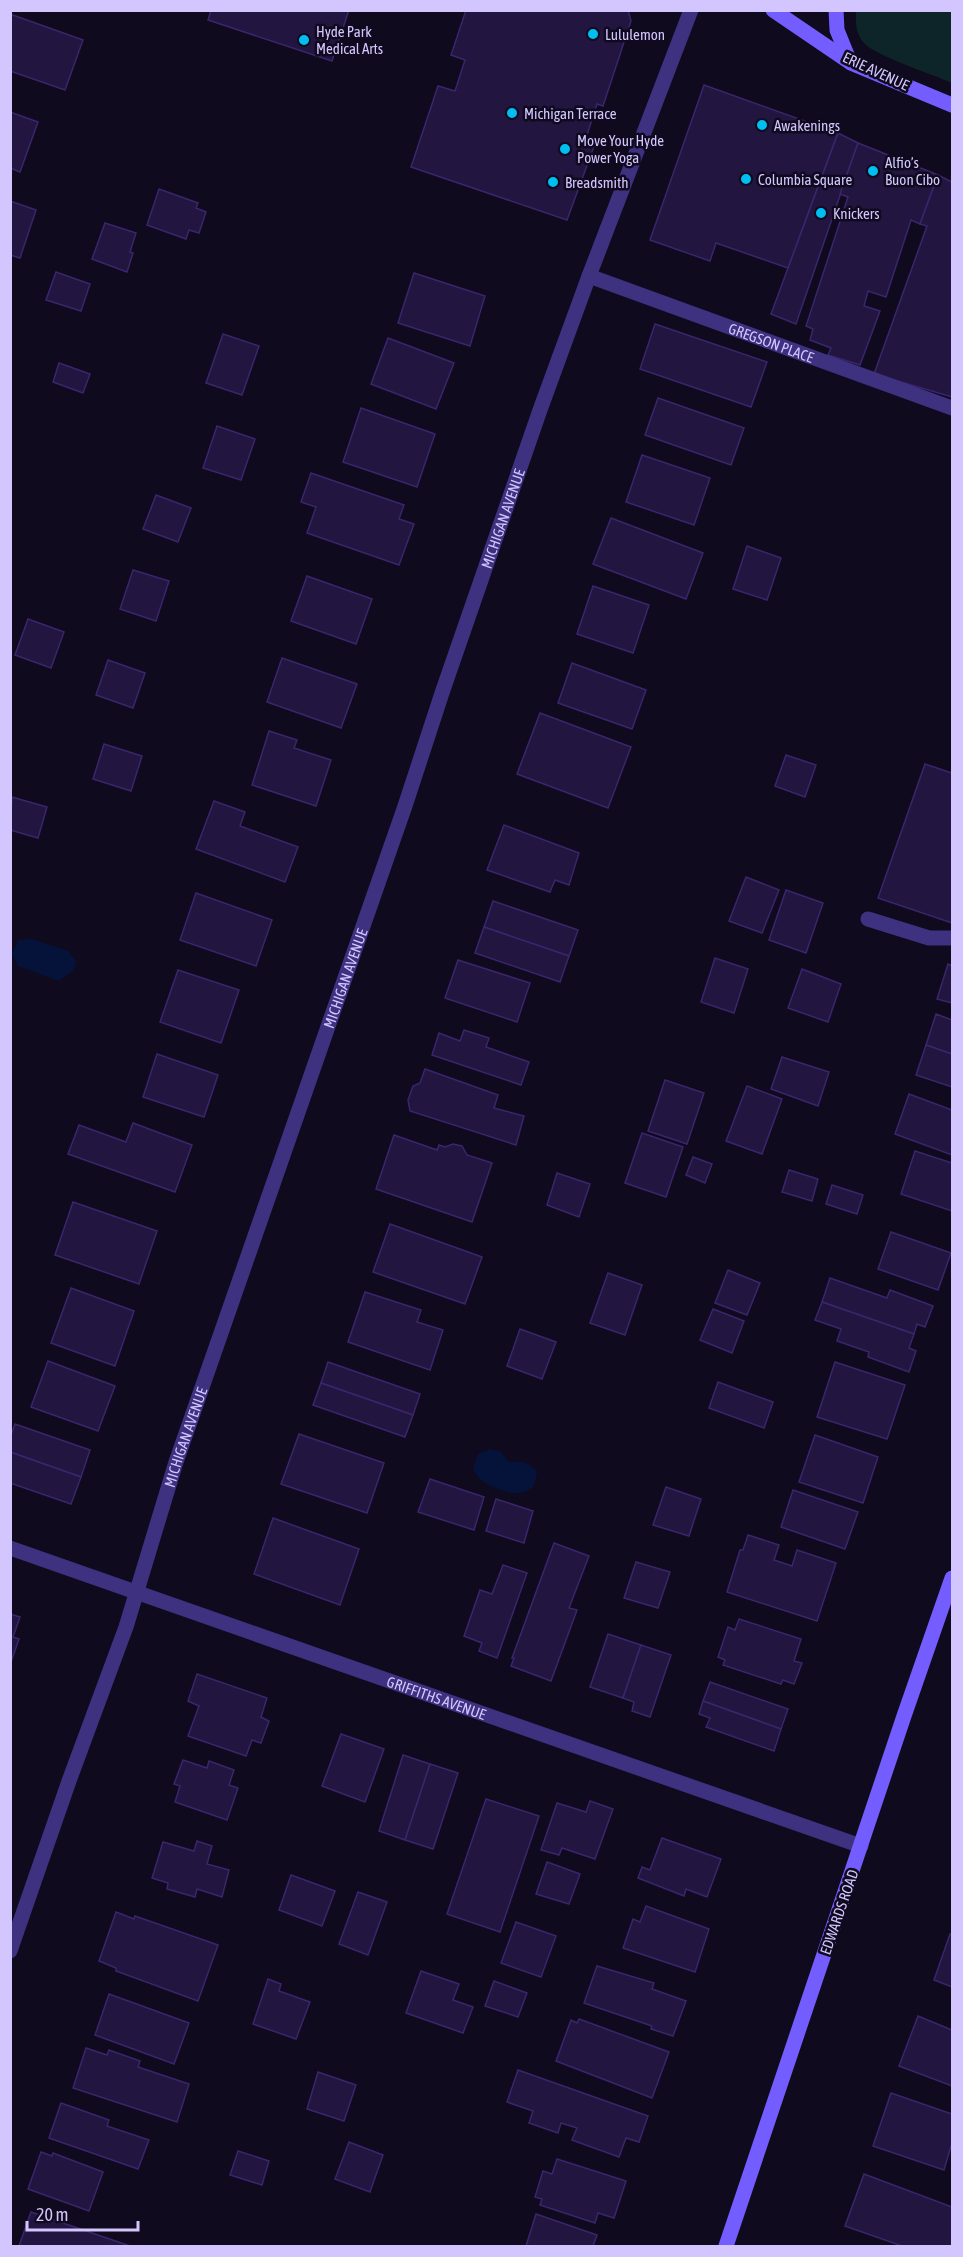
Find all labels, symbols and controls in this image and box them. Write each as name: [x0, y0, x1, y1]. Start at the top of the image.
place label: Hyde Park Medical Arts: [316, 23, 383, 57]
place label: Lululemon: [605, 26, 665, 43]
marker: Lululemon: [586, 27, 600, 41]
marker: Hyde Park Medical Arts: [297, 33, 311, 47]
street label: ERIE AVENUE: [840, 48, 912, 94]
place label: Michigan Terrace: [524, 105, 617, 122]
marker: Michigan Terrace: [505, 106, 519, 120]
place label: Awakenings: [774, 117, 840, 134]
marker: Awakenings: [755, 118, 769, 132]
place label: Move Your Hyde Power Yoga: [577, 132, 664, 166]
marker: Move Your Hyde Power Yoga: [558, 142, 572, 156]
place label: Alfio’s Buon Cibo: [885, 154, 940, 188]
marker: Alfio’s Buon Cibo: [866, 164, 880, 178]
place label: Columbia Square: [758, 171, 852, 188]
marker: Columbia Square: [739, 172, 753, 186]
place label: Breadsmith: [565, 174, 629, 191]
marker: Breadsmith: [546, 175, 560, 189]
place label: Knickers: [833, 205, 879, 222]
marker: Knickers: [814, 206, 828, 220]
street label: GREGSON PLACE: [726, 319, 817, 366]
street label: MICHIGAN AVENUE: [477, 466, 528, 571]
street label: MICHIGAN AVENUE: [320, 926, 370, 1030]
street label: MICHIGAN AVENUE: [160, 1384, 210, 1489]
street label: GRIFFITHS AVENUE: [385, 1672, 489, 1723]
street label: EDWARDS ROAD: [817, 1867, 861, 1957]
scale bar: [27, 2194, 138, 2232]
text: 20 m: [36, 2204, 68, 2225]

